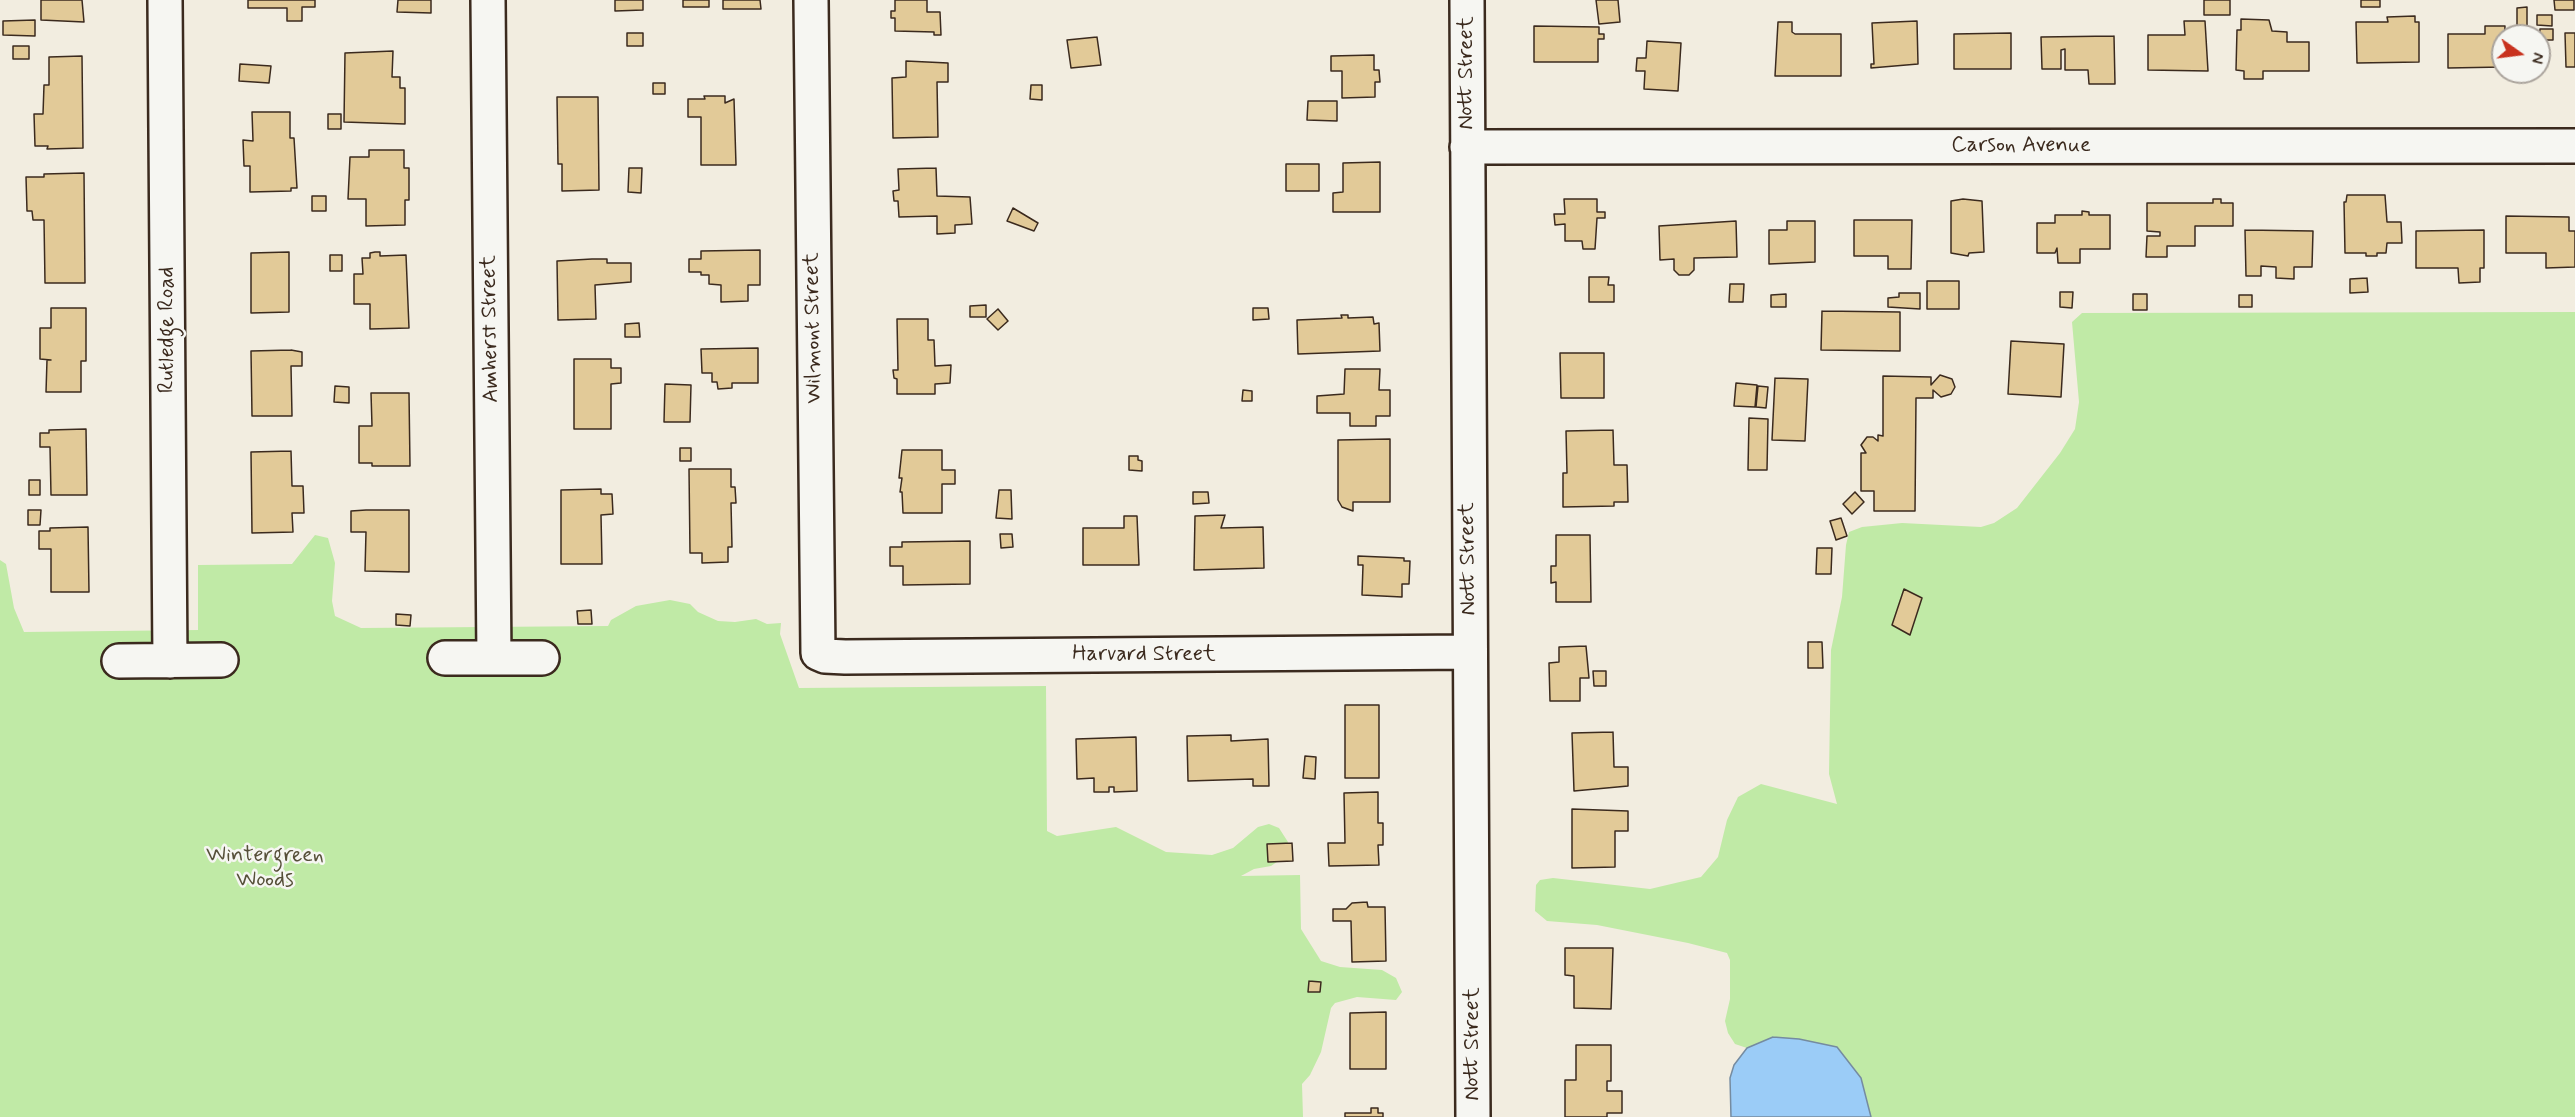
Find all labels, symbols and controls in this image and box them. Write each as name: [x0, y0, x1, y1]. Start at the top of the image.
street label: Nott Street: [1454, 16, 1480, 130]
north arrow: [2491, 24, 2551, 84]
text: N: [2526, 50, 2548, 66]
street label: Carson Avenue: [1951, 133, 2091, 159]
street label: Wilmont Street: [799, 252, 829, 404]
street label: Amherst Street: [477, 255, 505, 403]
street label: Rutledge Road: [155, 267, 181, 393]
street label: Nott Street: [1455, 502, 1483, 616]
street label: Harvard Street: [1072, 642, 1216, 668]
park label: Wintergreen Woods: [206, 843, 324, 894]
street label: Nott Street: [1460, 987, 1486, 1101]

